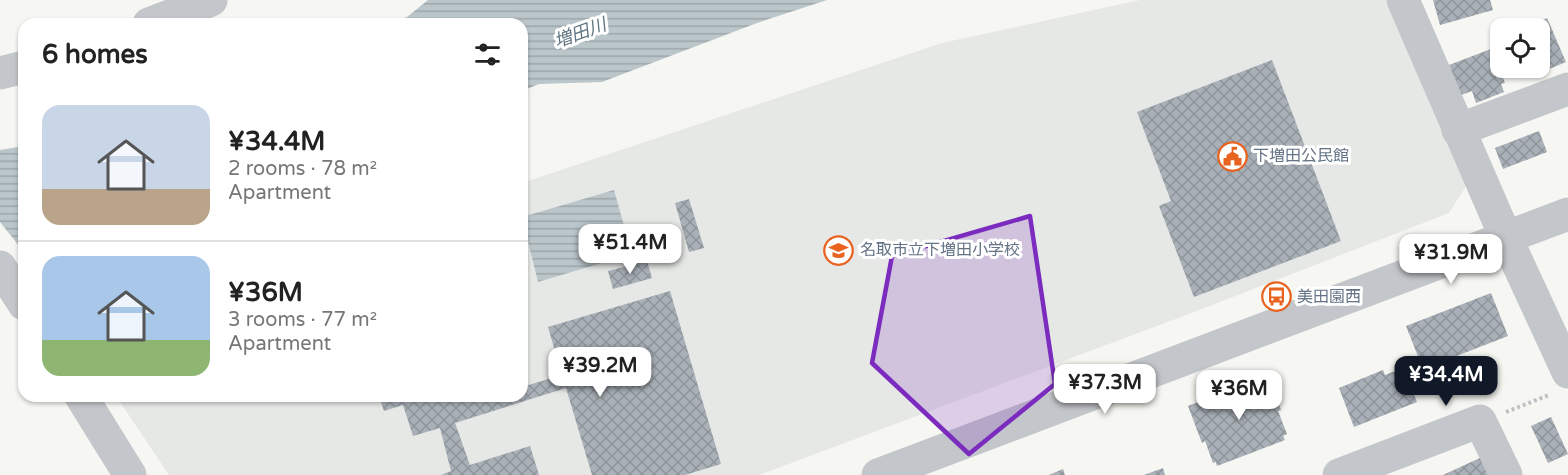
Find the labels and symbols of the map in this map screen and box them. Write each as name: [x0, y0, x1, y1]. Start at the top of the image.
water label: 増田川: [551, 13, 611, 53]
public building icon: 下増田公民館: [1216, 140, 1248, 172]
place label: 下増田公民館: [1253, 146, 1349, 166]
pin: ¥51.4M: [581, 224, 679, 275]
school or university icon: 名取市立下増田小学校: [823, 234, 855, 266]
pin: ¥31.9M: [1402, 234, 1500, 285]
place label: 名取市立下増田小学校: [860, 240, 1020, 260]
bus stop icon: 美田園西: [1260, 281, 1292, 313]
place label: 美田園西: [1297, 287, 1361, 307]
pin: ¥39.2M: [551, 347, 649, 398]
pin: ¥34.4M: [1397, 356, 1495, 407]
pin: ¥37.3M: [1056, 364, 1154, 415]
pin: ¥36M: [1203, 370, 1275, 421]

